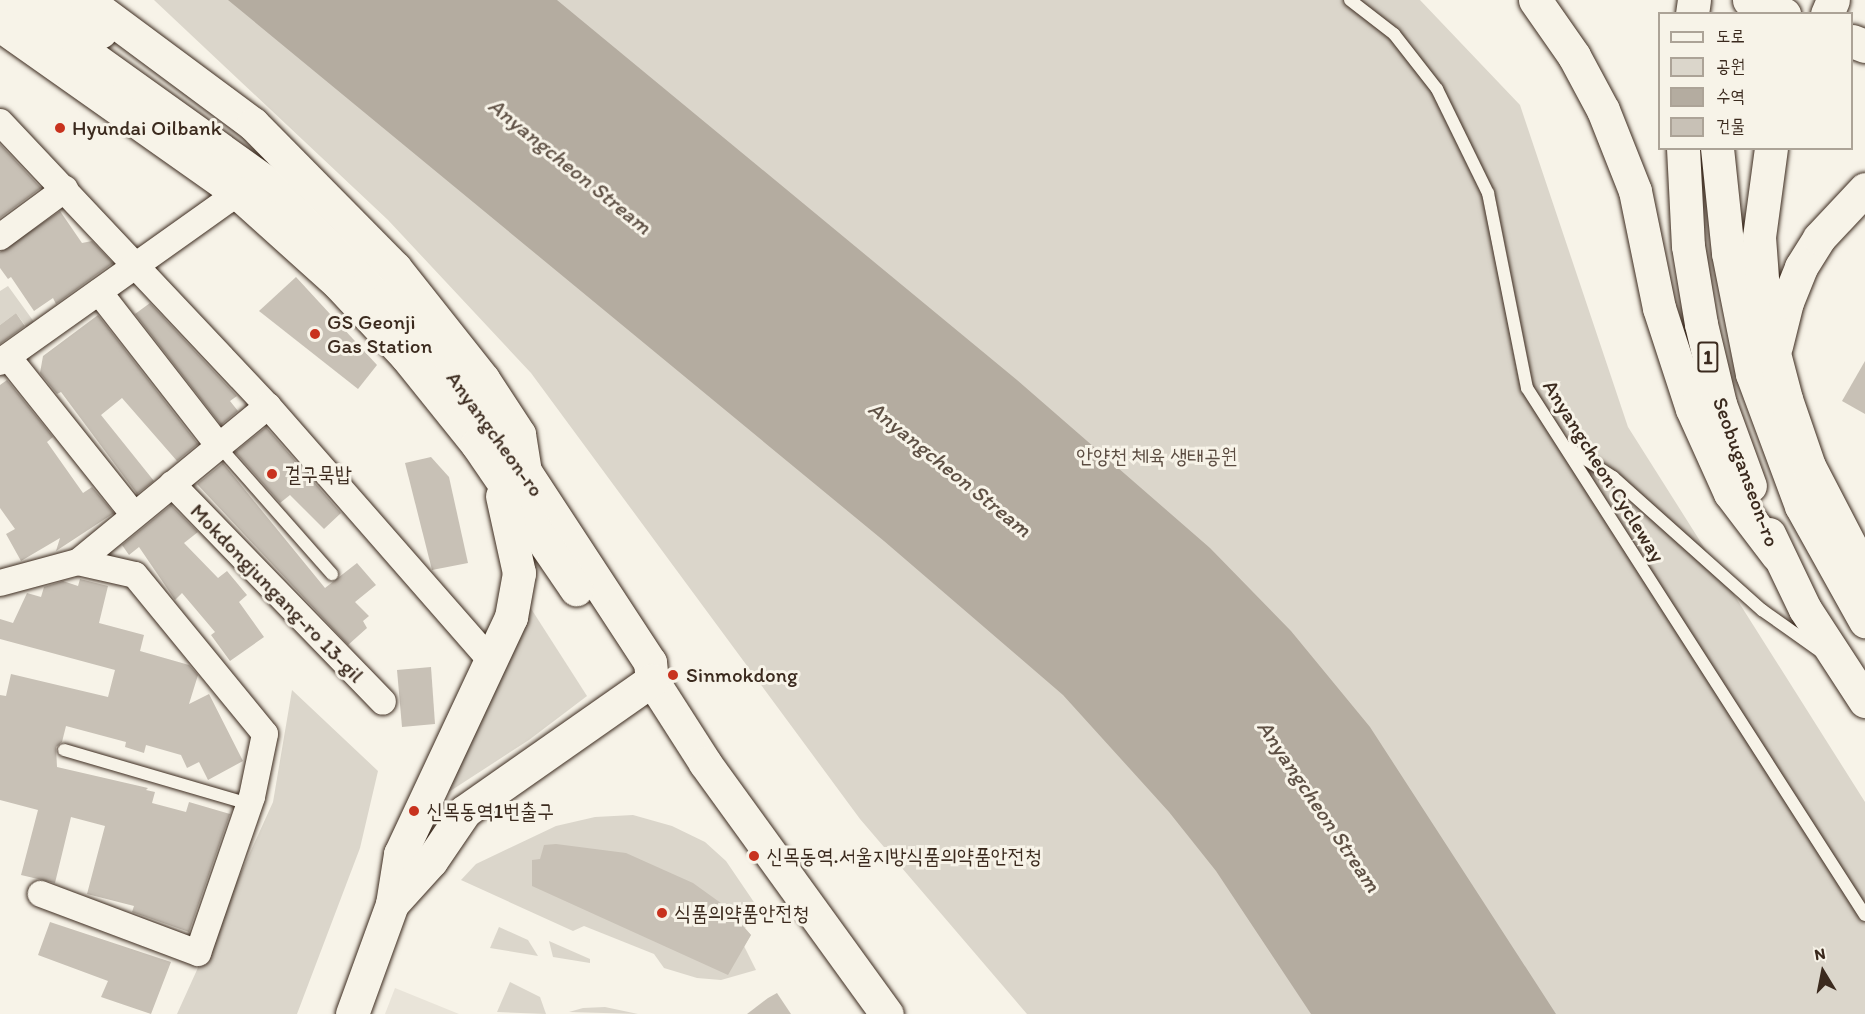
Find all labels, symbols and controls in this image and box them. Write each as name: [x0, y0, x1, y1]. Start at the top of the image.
legend: [1658, 12, 1853, 150]
text: 도로: [1716, 25, 1745, 47]
text: 공원: [1716, 55, 1745, 77]
text: 수역: [1716, 85, 1745, 107]
water label: Anyangcheon Stream: [483, 92, 657, 240]
place label: Hyundai Oilbank: [72, 115, 222, 141]
text: 건물: [1716, 115, 1745, 137]
marker: Hyundai Oilbank: [53, 121, 67, 135]
place label: GS Geonji Gas Station: [327, 309, 433, 359]
marker: GS Geonji Gas Station: [308, 327, 322, 341]
road number: 1: [1696, 340, 1720, 374]
street label: Anyangcheon-ro: [441, 366, 549, 502]
street label: Anyangcheon Cycleway: [1538, 375, 1670, 567]
street label: Seobuganseon-ro: [1707, 394, 1785, 550]
water label: Anyangcheon Stream: [863, 395, 1037, 543]
park label: 안양천 체육 생태공원: [1076, 443, 1238, 469]
place label: 걸구묵밥: [284, 461, 352, 487]
marker: 걸구묵밥: [265, 467, 279, 481]
street label: Mokdongjungang-ro 13-gil: [185, 498, 369, 688]
place label: Sinmokdong: [686, 662, 798, 688]
marker: Sinmokdong: [664, 666, 682, 684]
water label: Anyangcheon Stream: [1252, 715, 1386, 897]
place label: 신목동역1번출구: [426, 798, 554, 824]
marker: 신목동역1번출구: [407, 804, 421, 818]
place label: 신목동역.서울지방식품의약품안전청: [766, 843, 1042, 869]
marker: 신목동역.서울지방식품의약품안전청: [747, 849, 761, 863]
place label: 식품의약품안전청: [674, 900, 809, 926]
marker: 식품의약품안전청: [655, 906, 669, 920]
north arrow: [1793, 942, 1853, 1002]
text: N: [1813, 943, 1827, 964]

